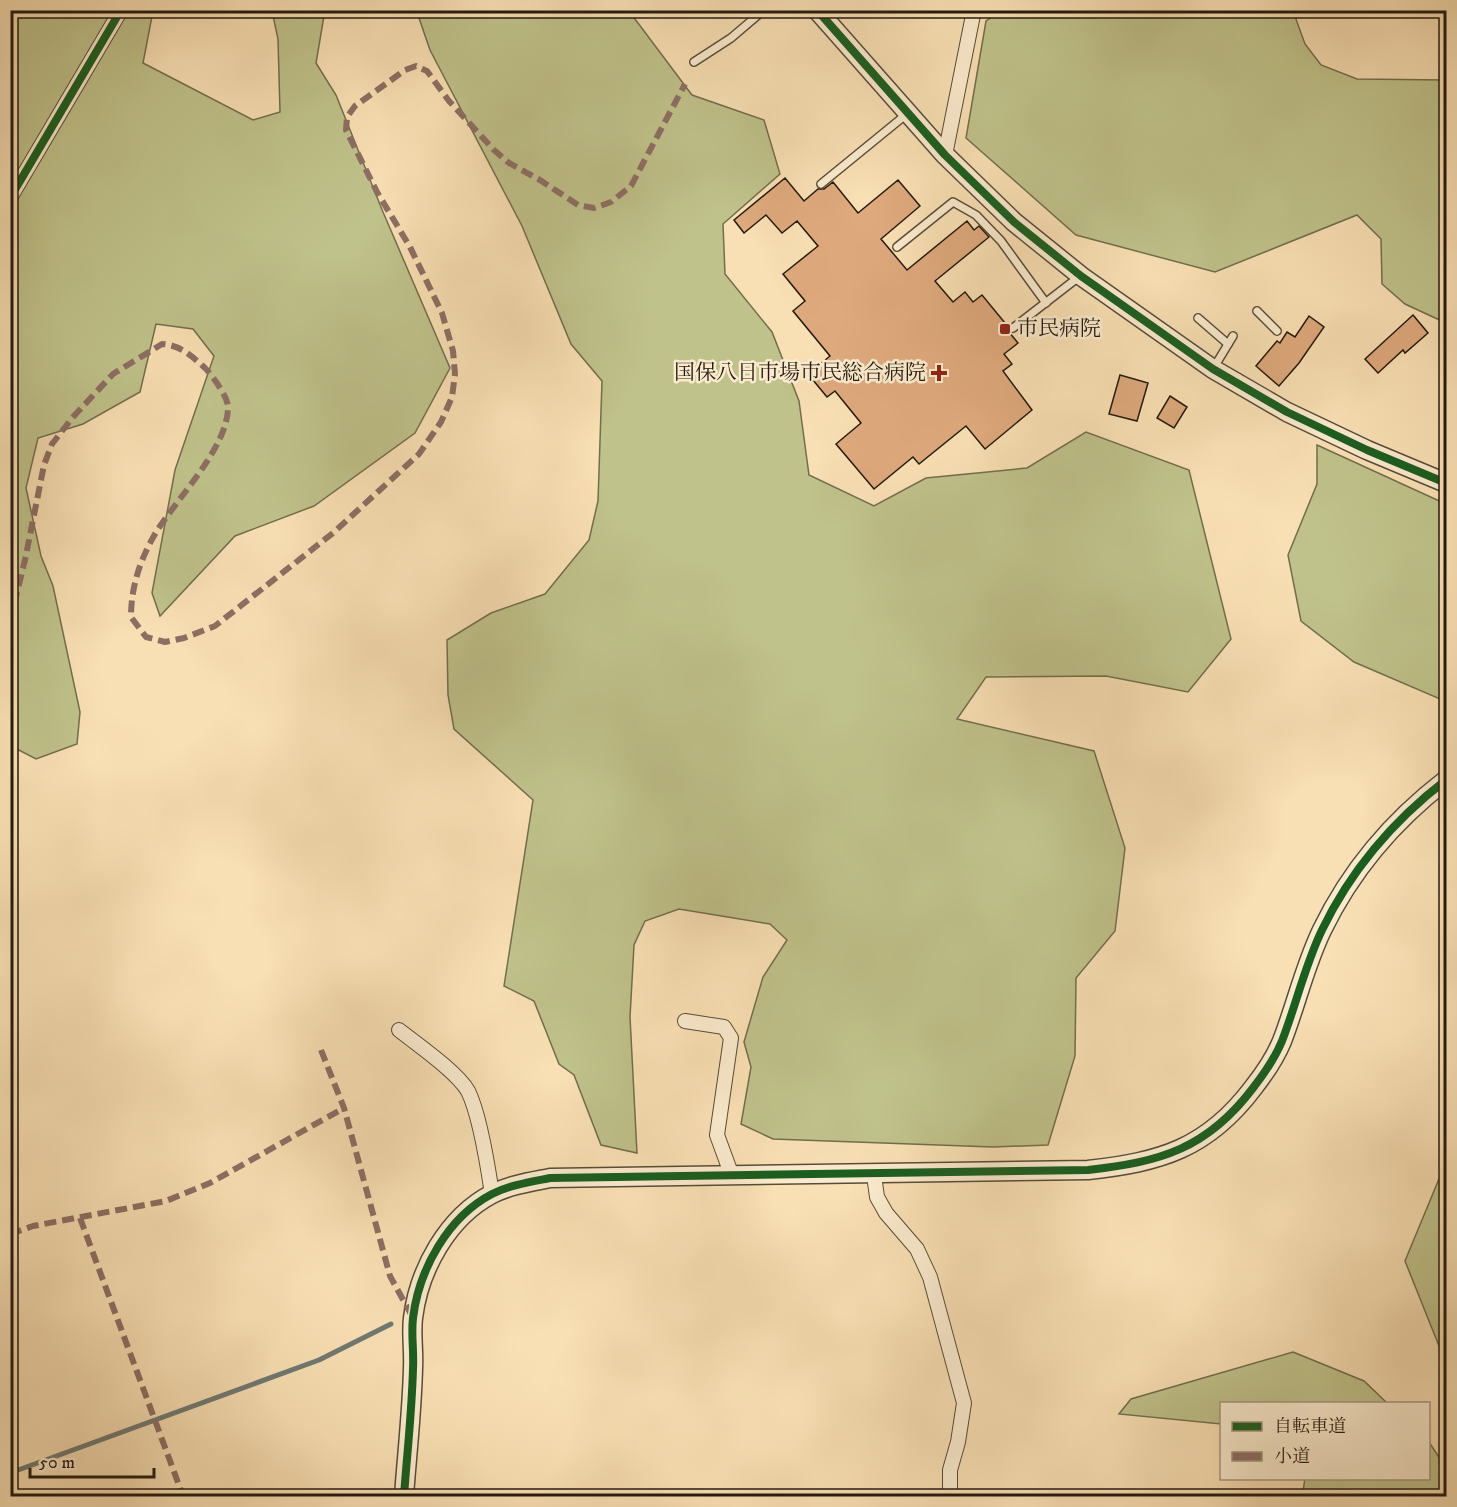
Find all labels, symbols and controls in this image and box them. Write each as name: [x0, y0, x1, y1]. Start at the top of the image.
place label: 市民病院: [1017, 316, 1101, 342]
marker: 市民病院: [998, 322, 1012, 336]
place label: 国保八日市場市民総合病院: [674, 360, 926, 386]
marker: 国保八日市場市民総合病院: [930, 364, 948, 382]
legend: [1220, 1402, 1430, 1480]
text: 自転車道: [1274, 1416, 1346, 1438]
scale bar: [30, 1441, 154, 1479]
text: 小道: [1274, 1446, 1310, 1468]
text: 50 m: [39, 1452, 75, 1474]

